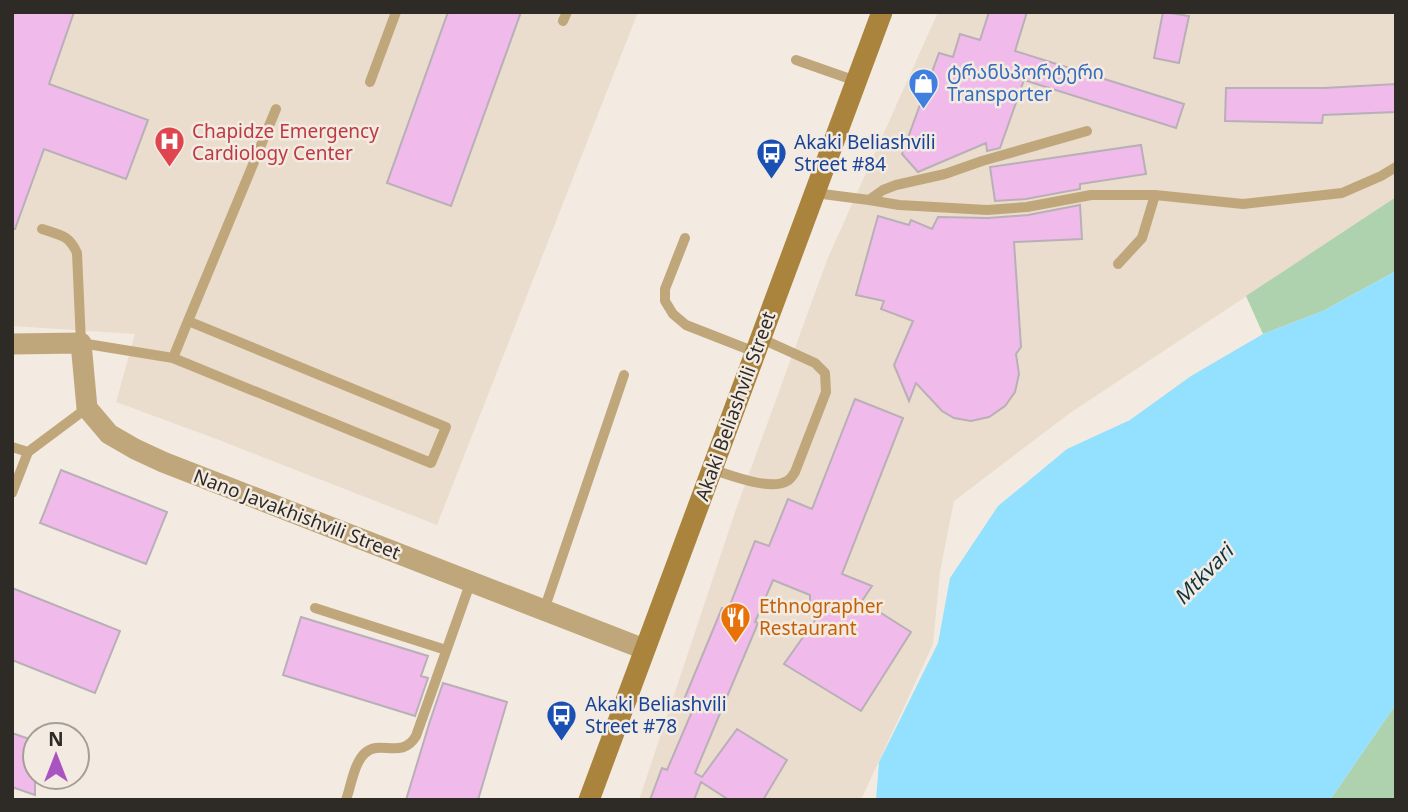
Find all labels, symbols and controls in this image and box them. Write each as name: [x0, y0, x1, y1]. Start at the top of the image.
place label: ტრანსპორტერი Transporter: [947, 59, 1104, 107]
shop icon: ტრანსპორტერი Transporter: [907, 66, 941, 110]
place label: Chapidze Emergency Cardiology Center: [192, 118, 379, 166]
hospital icon: Chapidze Emergency Cardiology Center: [152, 125, 186, 169]
place label: Akaki Beliashvili Street #84: [794, 129, 936, 177]
bus stop icon: Akaki Beliashvili Street #84: [754, 136, 788, 180]
street label: Akaki Beliashvili Street: [689, 308, 781, 504]
street label: Nano Javakhishvili Street: [190, 463, 404, 566]
water label: Mtkvari: [1167, 536, 1241, 610]
place label: Ethnographer Restaurant: [759, 593, 883, 641]
restaurant icon: Ethnographer Restaurant: [719, 600, 753, 644]
place label: Akaki Beliashvili Street #78: [585, 691, 727, 739]
bus stop icon: Akaki Beliashvili Street #78: [545, 698, 579, 742]
north arrow: [21, 721, 91, 791]
text: N: [48, 726, 64, 752]

